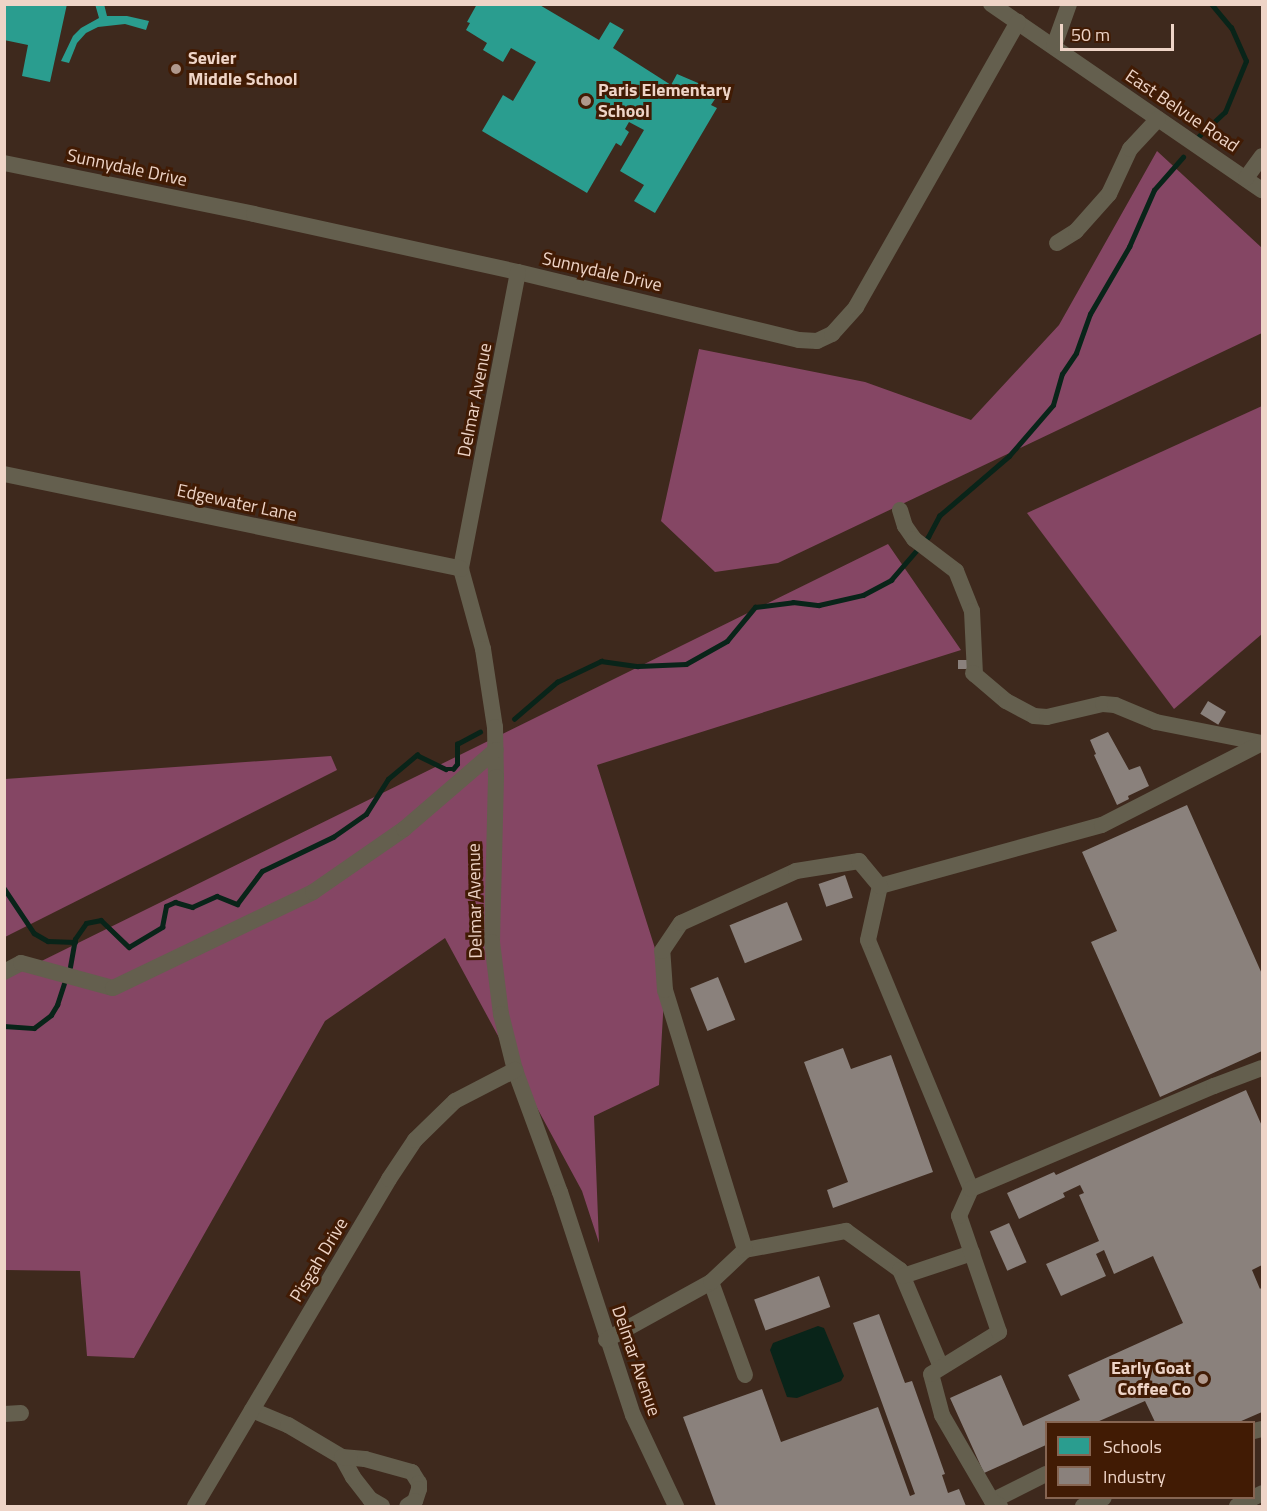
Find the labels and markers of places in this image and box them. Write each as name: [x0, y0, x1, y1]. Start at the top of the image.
place label: Sevier Middle School: [188, 48, 298, 90]
marker: Sevier Middle School: [169, 62, 183, 76]
place label: Paris Elementary School: [598, 80, 731, 122]
marker: Paris Elementary School: [579, 94, 593, 108]
place label: Early Goat Coffee Co: [1111, 1358, 1191, 1400]
marker: Early Goat Coffee Co: [1196, 1372, 1210, 1386]

